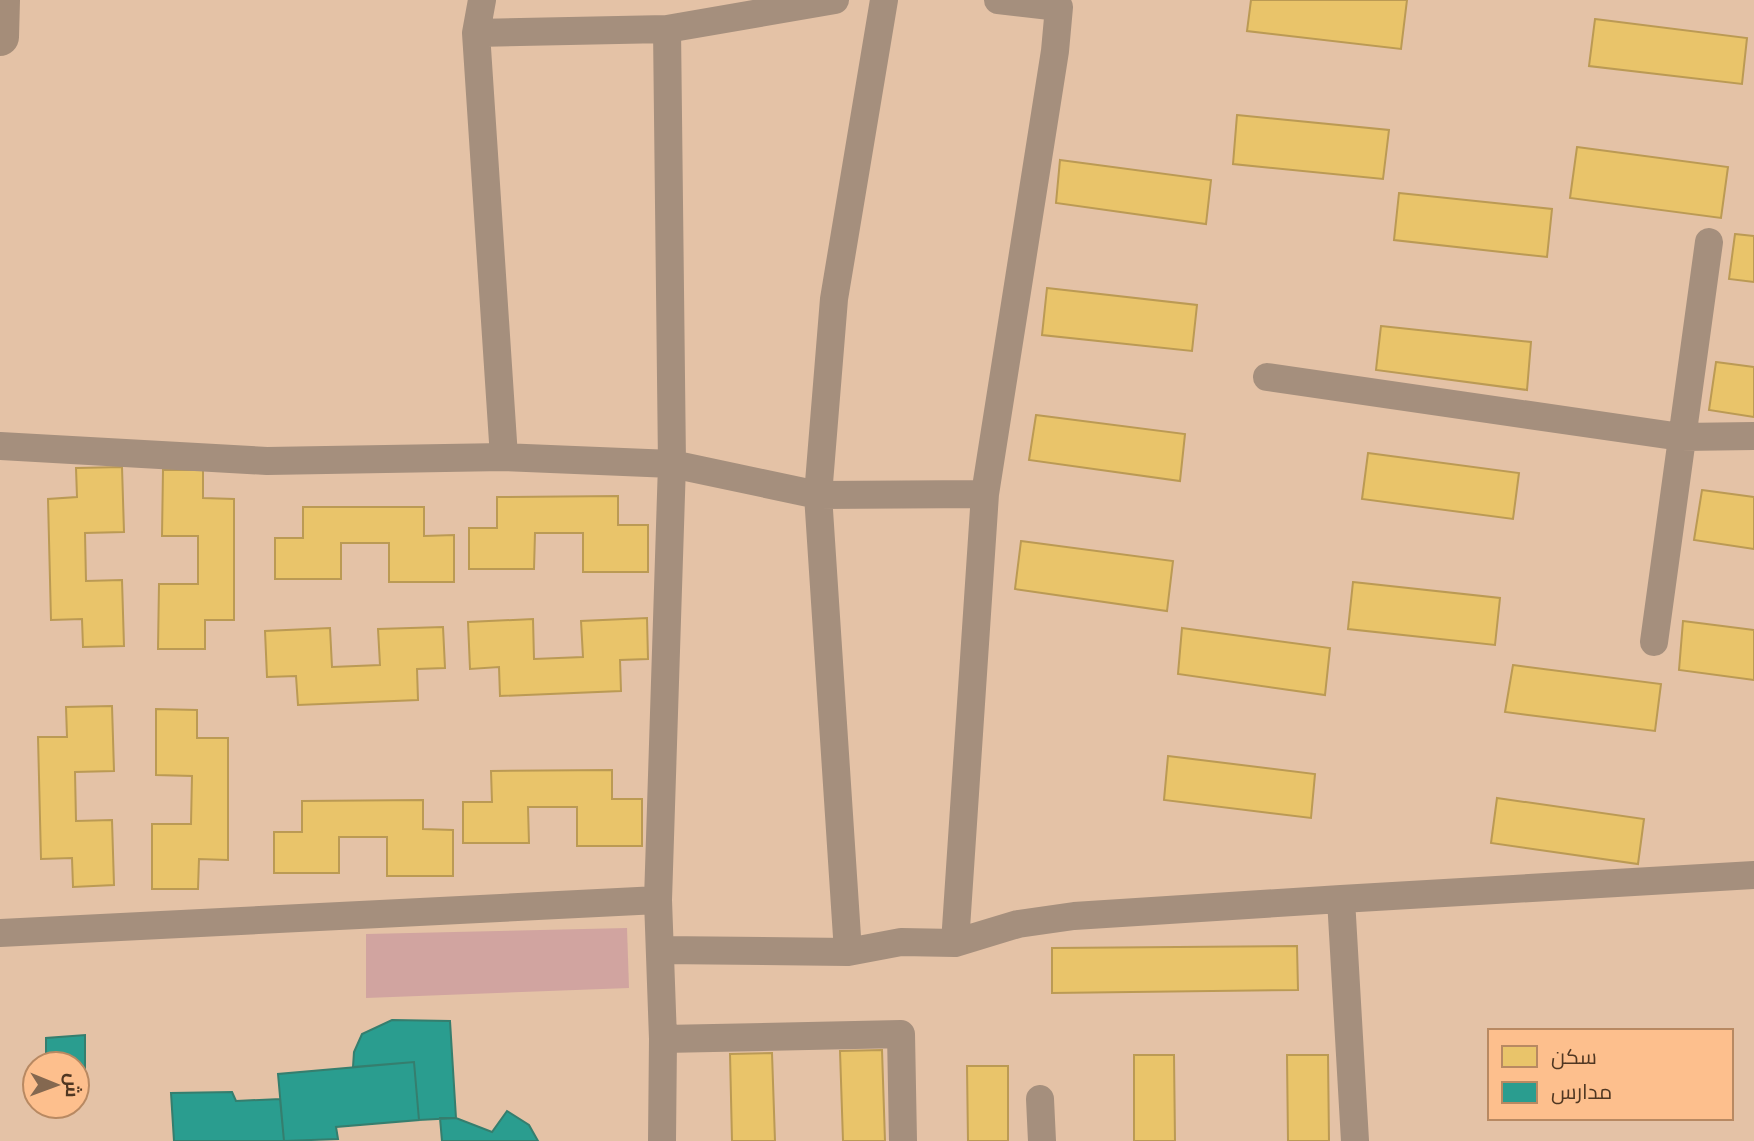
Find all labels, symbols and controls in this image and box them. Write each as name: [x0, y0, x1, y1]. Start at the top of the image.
legend: [1488, 1029, 1733, 1120]
text: سكن: [1551, 1045, 1597, 1072]
north arrow: [21, 1050, 91, 1120]
text: ش: [59, 1073, 83, 1098]
text: مدارس: [1551, 1080, 1612, 1107]

